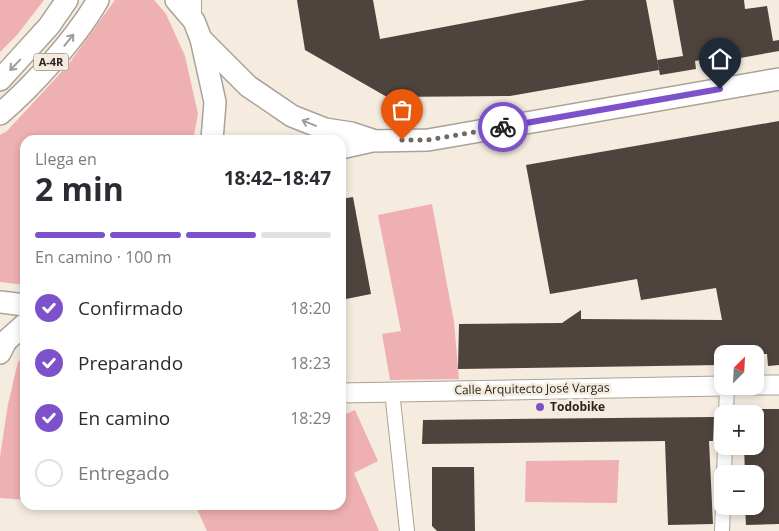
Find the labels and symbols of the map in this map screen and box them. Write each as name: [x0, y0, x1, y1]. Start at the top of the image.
one-way arrow: [64, 34, 75, 47]
pin: [699, 38, 741, 89]
road number: A-4R: [34, 54, 68, 70]
one-way arrow: [9, 59, 21, 71]
pin: [381, 89, 423, 140]
courier: [478, 102, 528, 152]
one-way arrow: [302, 118, 317, 127]
north arrow: [714, 345, 764, 395]
street label: Calle Arquitecto José Vargas: [454, 379, 610, 398]
place label: Todobike: [550, 398, 605, 415]
marker: Todobike: [534, 401, 546, 413]

